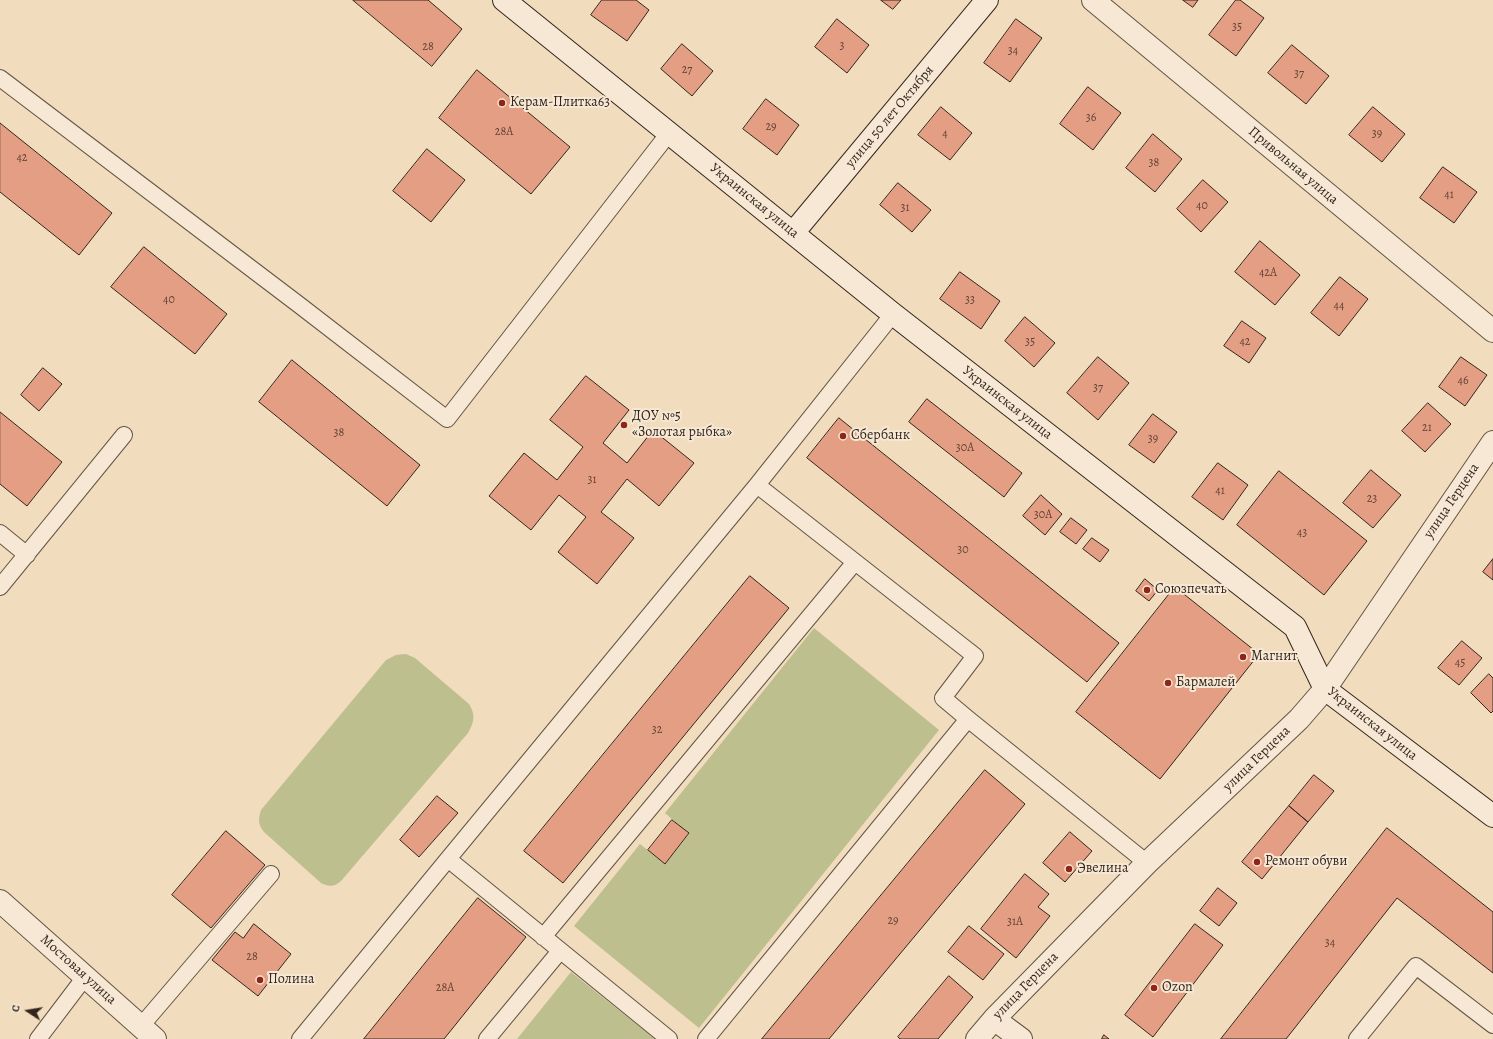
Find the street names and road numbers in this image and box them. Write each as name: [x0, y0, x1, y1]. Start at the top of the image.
street label: улица 50 лет Октября: [842, 62, 938, 172]
street label: Привольная улица: [1245, 124, 1341, 208]
street label: Украинская улица: [706, 160, 802, 242]
street label: Украинская улица: [959, 363, 1055, 443]
street label: улица Герцена: [1421, 460, 1483, 542]
street label: Украинская улица: [1324, 684, 1420, 764]
street label: улица Герцена: [1220, 723, 1294, 795]
street label: Мостовая улица: [37, 932, 119, 1008]
street label: улица Герцена: [990, 949, 1062, 1023]

